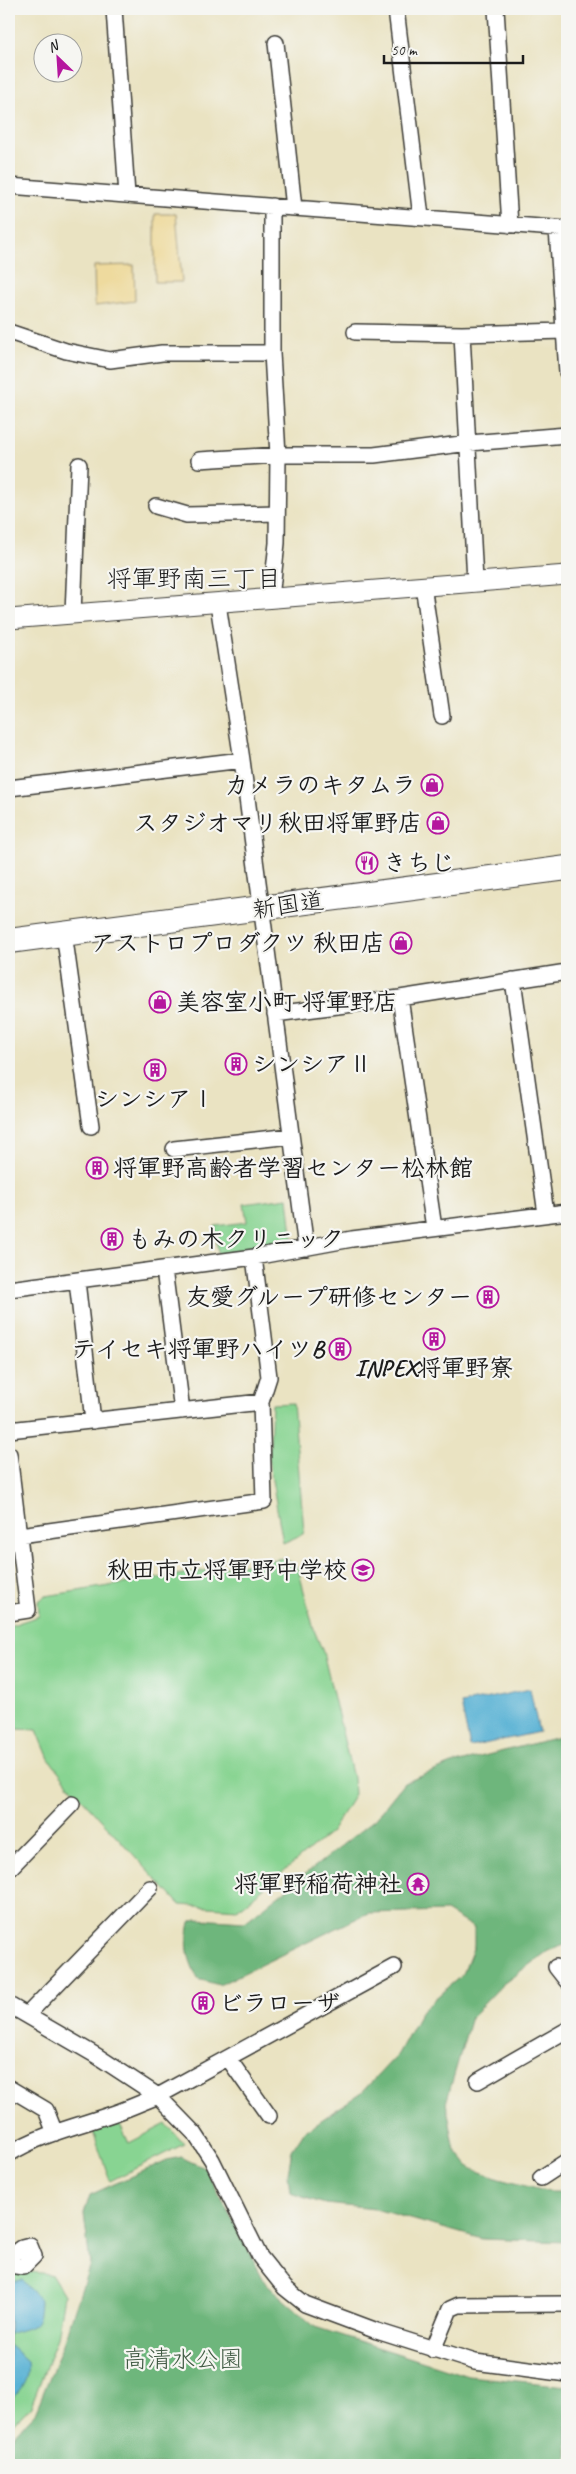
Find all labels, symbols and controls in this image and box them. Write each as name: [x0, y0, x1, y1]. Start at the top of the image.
north arrow: [32, 32, 82, 82]
scale bar: [384, 32, 522, 64]
text: N: [45, 36, 62, 56]
text: 50 m: [391, 41, 418, 60]
district label: 将軍野南三丁目: [106, 563, 282, 595]
place label: カメラのキタムラ: [224, 770, 416, 800]
shop icon: カメラのキタムラ: [420, 773, 444, 797]
place label: スタジオマリ秋田将軍野店: [134, 808, 422, 838]
shop icon: スタジオマリ秋田将軍野店: [426, 811, 450, 835]
place label: きちじ: [383, 848, 455, 878]
restaurant icon: きちじ: [355, 851, 379, 875]
street label: 新国道: [250, 885, 326, 925]
place label: アストロプロダクツ 秋田店: [91, 928, 385, 958]
shop icon: アストロプロダクツ 秋田店: [389, 931, 413, 955]
place label: 美容室小町 将軍野店: [176, 987, 398, 1017]
shop icon: 美容室小町 将軍野店: [148, 990, 172, 1014]
place label: シンシアⅡ: [252, 1049, 372, 1079]
building icon: シンシアⅡ: [224, 1052, 248, 1076]
building icon: シンシアⅠ: [143, 1058, 167, 1082]
place label: シンシアⅠ: [95, 1084, 215, 1114]
place label: 将軍野高齢者学習センター松林館: [113, 1153, 473, 1183]
building icon: 将軍野高齢者学習センター松林館: [85, 1156, 109, 1180]
place label: もみの木クリニック: [128, 1224, 344, 1254]
building icon: もみの木クリニック: [100, 1227, 124, 1251]
place label: 友愛グループ研修センター: [186, 1282, 472, 1312]
building icon: 友愛グループ研修センター: [476, 1285, 500, 1309]
building icon: INPEX将軍野寮: [422, 1327, 446, 1351]
place label: テイセキ将軍野ハイツB: [71, 1334, 326, 1364]
building icon: テイセキ将軍野ハイツB: [328, 1337, 352, 1361]
place label: INPEX将軍野寮: [355, 1353, 513, 1383]
place label: 秋田市立将軍野中学校: [107, 1555, 347, 1585]
school or university icon: 秋田市立将軍野中学校: [351, 1558, 375, 1582]
place label: 将軍野稲荷神社: [234, 1869, 402, 1899]
temple icon: 将軍野稲荷神社: [406, 1872, 430, 1896]
place label: ビラローザ: [219, 1988, 340, 2018]
building icon: ビラローザ: [191, 1991, 215, 2015]
park label: 高清水公園: [123, 2344, 243, 2374]

